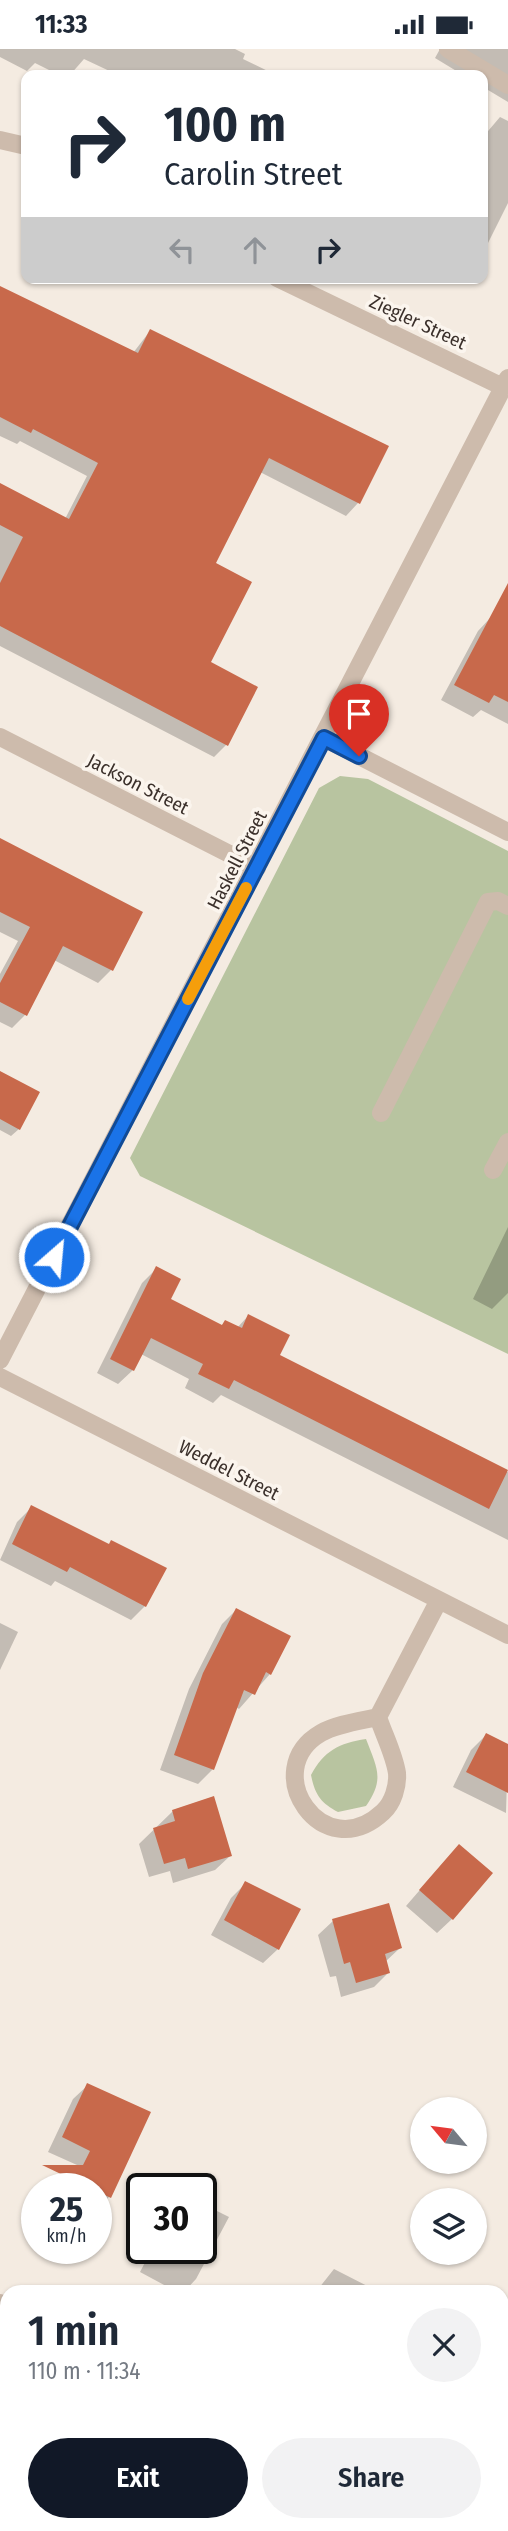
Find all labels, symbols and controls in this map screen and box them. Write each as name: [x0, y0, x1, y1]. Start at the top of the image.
text: 11:33: [35, 9, 88, 40]
text: 100 m: [164, 95, 286, 154]
icon: right: [49, 98, 140, 189]
text: Carolin Street: [164, 155, 342, 193]
icon: left: [163, 231, 201, 269]
icon: ahead: [236, 231, 274, 269]
icon: right: [309, 231, 347, 269]
street label: Ziegler Street: [366, 290, 471, 355]
pin: [329, 684, 389, 756]
icon: arrive: [340, 695, 378, 733]
street label: Jackson Street: [83, 749, 193, 820]
street label: Haskell Street: [202, 806, 272, 913]
position arrow: [17, 1220, 91, 1294]
street label: Weddel Street: [175, 1435, 284, 1505]
north arrow: [410, 2097, 486, 2173]
map controls: [410, 2097, 487, 2265]
speed limit sign: 30: [126, 2173, 217, 2264]
text: 25: [50, 2188, 83, 2230]
button: layers: [410, 2188, 487, 2265]
text: km/h: [46, 2225, 87, 2247]
text: 1 min: [28, 2306, 119, 2356]
button: close: [407, 2308, 481, 2382]
text: 110 m · 11:34: [28, 2357, 140, 2385]
button: Exit: [28, 2438, 248, 2518]
button: Share: [262, 2438, 481, 2518]

